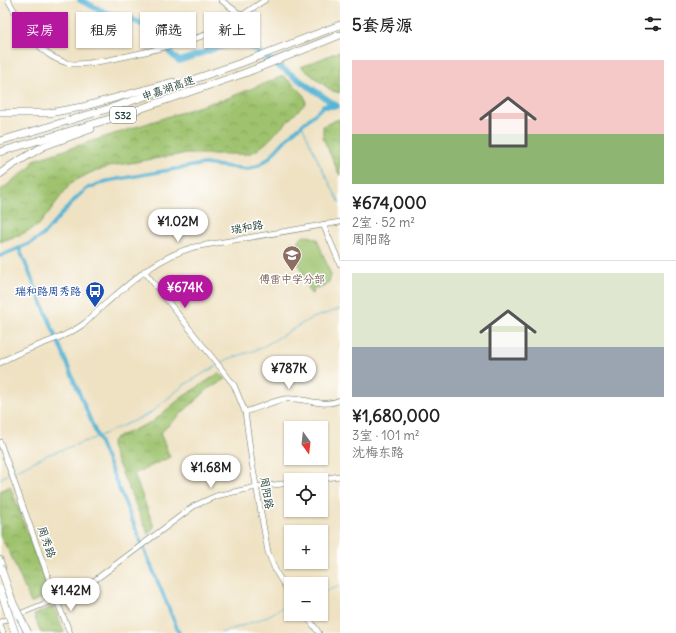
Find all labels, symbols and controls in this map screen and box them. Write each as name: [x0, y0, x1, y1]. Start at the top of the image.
chip: 买房: [12, 12, 68, 48]
chip: 租房: [76, 12, 132, 48]
chip: 筛选: [140, 12, 196, 48]
chip: 新上: [204, 12, 260, 48]
icon: filters: [642, 13, 664, 35]
text: 5套房源: [352, 14, 413, 36]
street label: 申嘉湖高速: [140, 72, 196, 104]
icon: home: [472, 86, 544, 158]
road number: S32: [110, 107, 136, 123]
text: ¥674,000: [352, 192, 427, 214]
pin: ¥1.02M: [145, 209, 211, 243]
text: ¥1.02M: [157, 213, 199, 230]
text: 2室 · 52 m²: [352, 214, 415, 231]
street label: 瑞和路: [230, 217, 264, 237]
text: 周阳路: [352, 231, 391, 248]
school or university icon: 傅雷中学分部: [281, 244, 303, 272]
place label: 傅雷中学分部: [259, 272, 325, 286]
pin: ¥674K: [157, 275, 213, 309]
text: ¥674K: [167, 279, 203, 296]
bus stop icon: 瑞和路周秀路: [84, 280, 106, 308]
place label: 瑞和路周秀路: [15, 284, 81, 298]
icon: home: [472, 299, 544, 371]
pin: ¥787K: [261, 356, 317, 390]
text: ¥787K: [271, 360, 307, 377]
text: ¥1,680,000: [352, 405, 440, 427]
north arrow: [284, 421, 328, 465]
map controls: [284, 421, 328, 621]
text: 3室 · 101 m²: [352, 427, 420, 444]
text: 沈梅东路: [352, 444, 404, 461]
pin: ¥1.68M: [178, 455, 244, 489]
text: ¥1.68M: [190, 459, 232, 476]
button: locate: [284, 473, 328, 517]
street label: 周阳路: [257, 476, 277, 510]
street label: 周秀路: [35, 524, 59, 560]
button: +: [284, 525, 328, 569]
button: −: [284, 577, 328, 621]
pin: ¥1.42M: [38, 578, 104, 612]
text: ¥1.42M: [51, 582, 91, 599]

